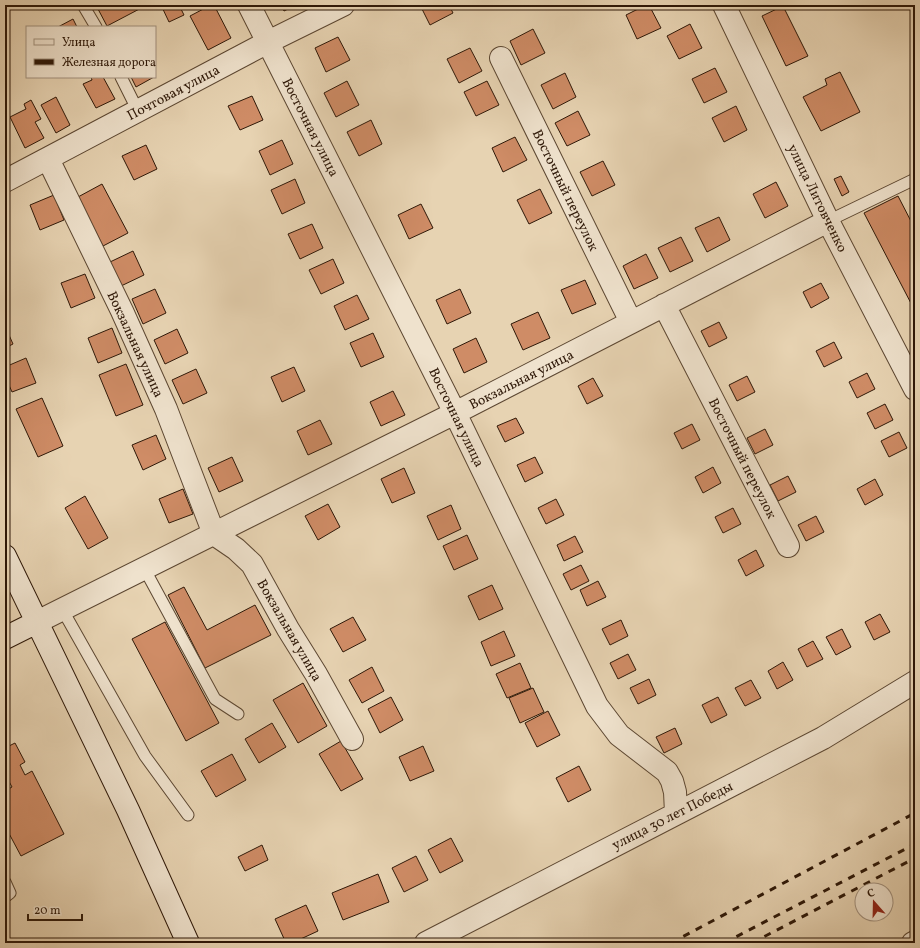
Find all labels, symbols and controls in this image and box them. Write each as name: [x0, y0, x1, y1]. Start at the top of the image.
legend: [26, 26, 156, 78]
text: Улица: [62, 35, 95, 51]
text: Железная дорога: [62, 55, 156, 71]
street label: Почтовая улица: [124, 61, 223, 126]
street label: Восточная улица: [277, 75, 343, 180]
street label: Восточный переулок: [527, 127, 603, 255]
street label: улица Литовченко: [782, 141, 851, 256]
street label: Вокзальная улица: [102, 288, 168, 401]
street label: Вокзальная улица: [466, 346, 577, 415]
street label: Восточная улица: [423, 365, 488, 471]
street label: Восточный переулок: [703, 395, 781, 523]
street label: Вокзальная улица: [252, 576, 326, 685]
street label: улица 30 лет Победы: [609, 777, 737, 855]
north arrow: [854, 882, 894, 922]
text: С: [865, 886, 877, 902]
scale bar: [28, 896, 82, 922]
text: 20 m: [34, 903, 61, 919]

